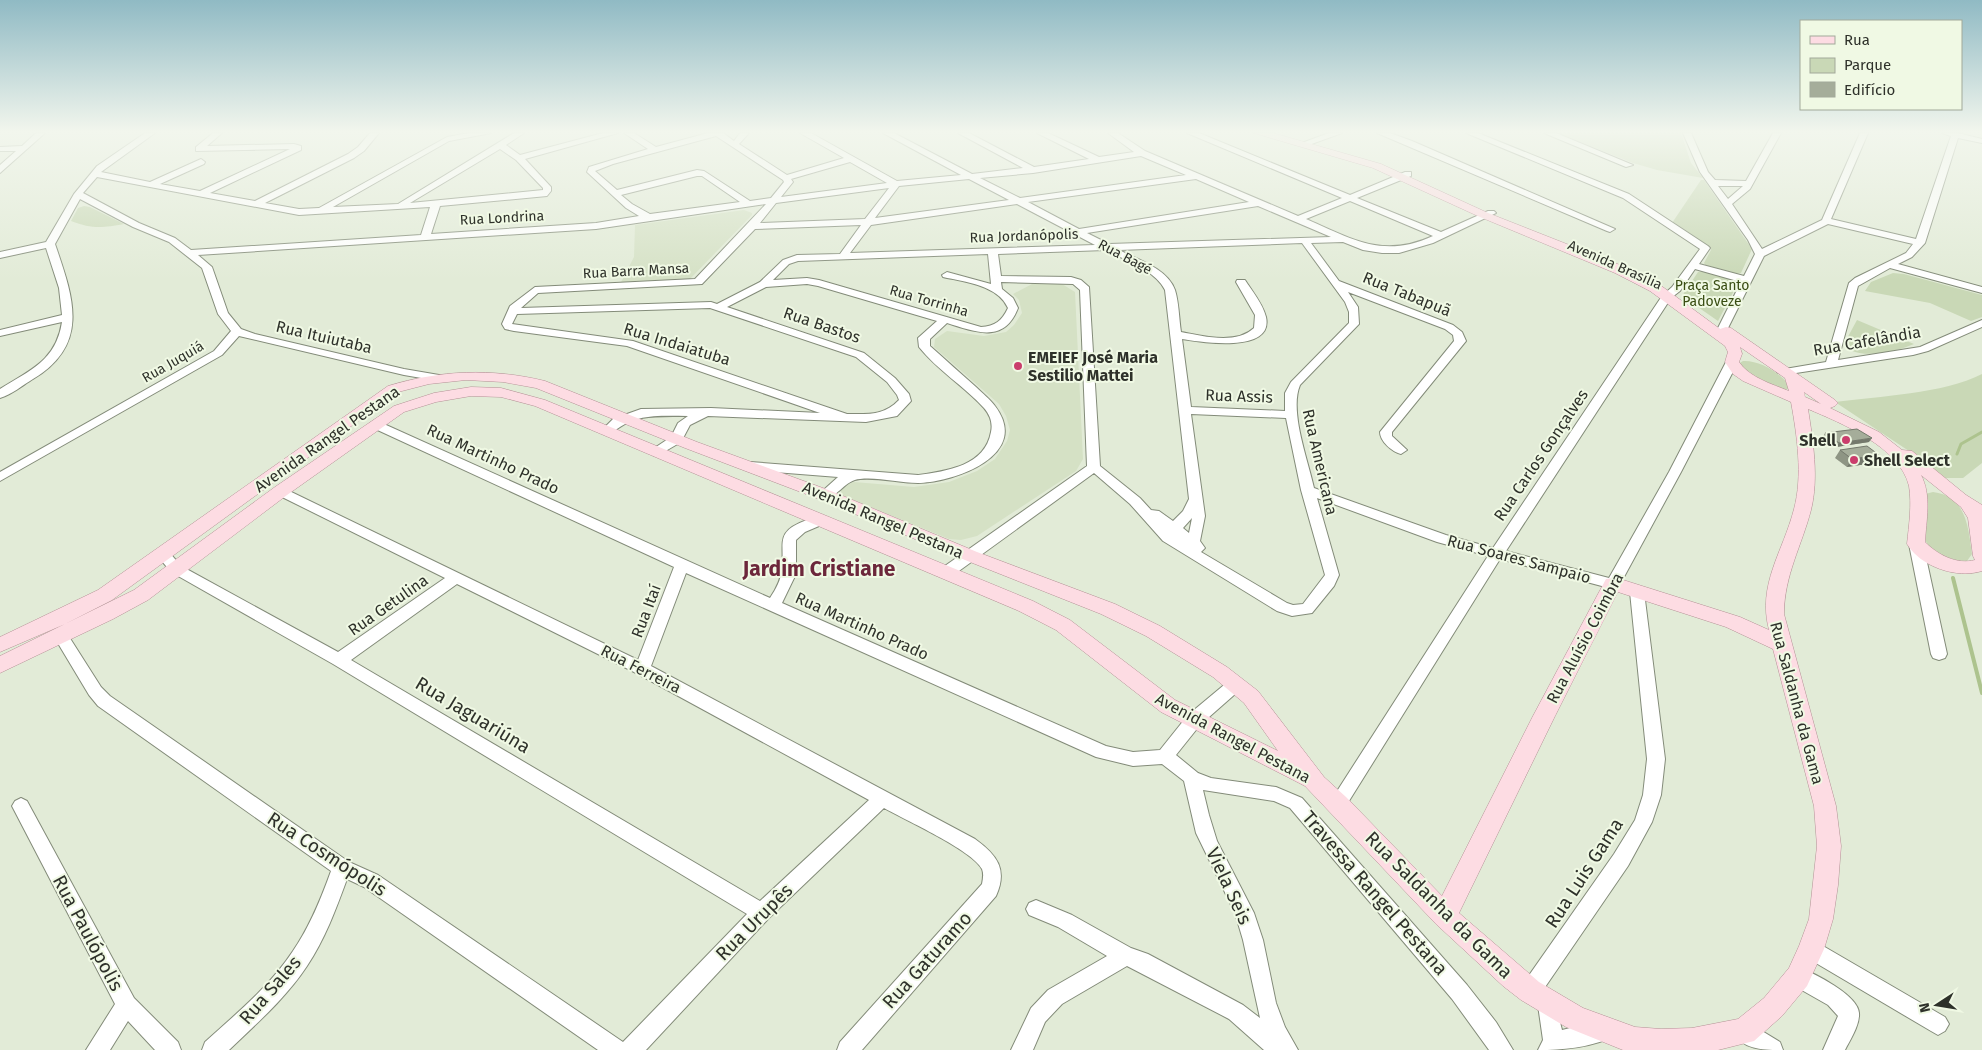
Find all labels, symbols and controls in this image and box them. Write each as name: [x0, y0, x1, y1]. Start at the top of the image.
legend: [1800, 20, 1962, 110]
text: Rua: [1844, 31, 1870, 49]
text: Parque: [1844, 56, 1891, 74]
text: Edifício: [1844, 81, 1895, 99]
street label: Rua Londrina: [459, 207, 545, 229]
street label: Rua Jordanópolis: [969, 226, 1079, 246]
street label: Rua Bagé: [1095, 236, 1155, 278]
street label: Avenida Brasília: [1565, 237, 1665, 293]
street label: Rua Barra Mansa: [582, 260, 690, 282]
street label: Rua Tabapuã: [1360, 268, 1454, 320]
park label: Praça Santo Padoveze: [1675, 277, 1749, 310]
street label: Rua Torrinha: [888, 282, 970, 320]
street label: Rua Bastos: [781, 303, 863, 347]
street label: Rua Ituiutaba: [274, 317, 374, 357]
street label: Rua Indaiatuba: [621, 319, 733, 369]
street label: Rua Cafelândia: [1812, 322, 1922, 360]
street label: Rua Juquiá: [139, 338, 207, 386]
place label: EMEIEF José Maria Sestilio Mattei: [1028, 348, 1158, 385]
marker: EMEIEF José Maria Sestilio Mattei: [1012, 360, 1024, 372]
street label: Avenida Rangel Pestana: [251, 382, 403, 496]
street label: Rua Assis: [1205, 385, 1273, 407]
street label: Rua Carlos Gonçalves: [1490, 386, 1593, 525]
street label: Rua Americana: [1299, 407, 1341, 517]
street label: Rua Martinho Prado: [424, 420, 562, 498]
place label: Shell: [1799, 431, 1836, 450]
marker: Shell: [1840, 434, 1852, 446]
place label: Shell Select: [1864, 451, 1951, 470]
marker: Shell Select: [1848, 454, 1860, 466]
street label: Avenida Rangel Pestana: [800, 477, 966, 563]
street label: Rua Soares Sampaio: [1445, 531, 1593, 587]
district label: Jardim Cristiane: [742, 556, 896, 582]
street label: Rua Aluísio Coimbra: [1543, 569, 1627, 707]
street label: Rua Getulina: [344, 571, 432, 639]
street label: Rua Itaí: [627, 581, 665, 640]
street label: Rua Martinho Prado: [792, 588, 932, 664]
street label: Rua Saldanha da Gama: [1766, 620, 1828, 786]
street label: Rua Ferreira: [598, 641, 684, 697]
street label: Rua Jaguariúna: [411, 672, 535, 758]
street label: Avenida Rangel Pestana: [1152, 689, 1314, 787]
street label: Travessa Rangel Pestana: [1297, 806, 1453, 980]
street label: Rua Cosmópolis: [263, 807, 391, 901]
street label: Rua Luis Gama: [1540, 814, 1628, 932]
street label: Rua Saldanha da Gama: [1361, 827, 1517, 983]
street label: Viela Seis: [1201, 844, 1257, 928]
street label: Rua Paulópolis: [48, 871, 128, 995]
street label: Rua Urupês: [711, 879, 797, 965]
street label: Rua Gaturamo: [877, 907, 977, 1013]
street label: Rua Sales: [234, 951, 306, 1029]
north arrow: [1912, 980, 1962, 1030]
text: N: [1915, 1001, 1934, 1014]

